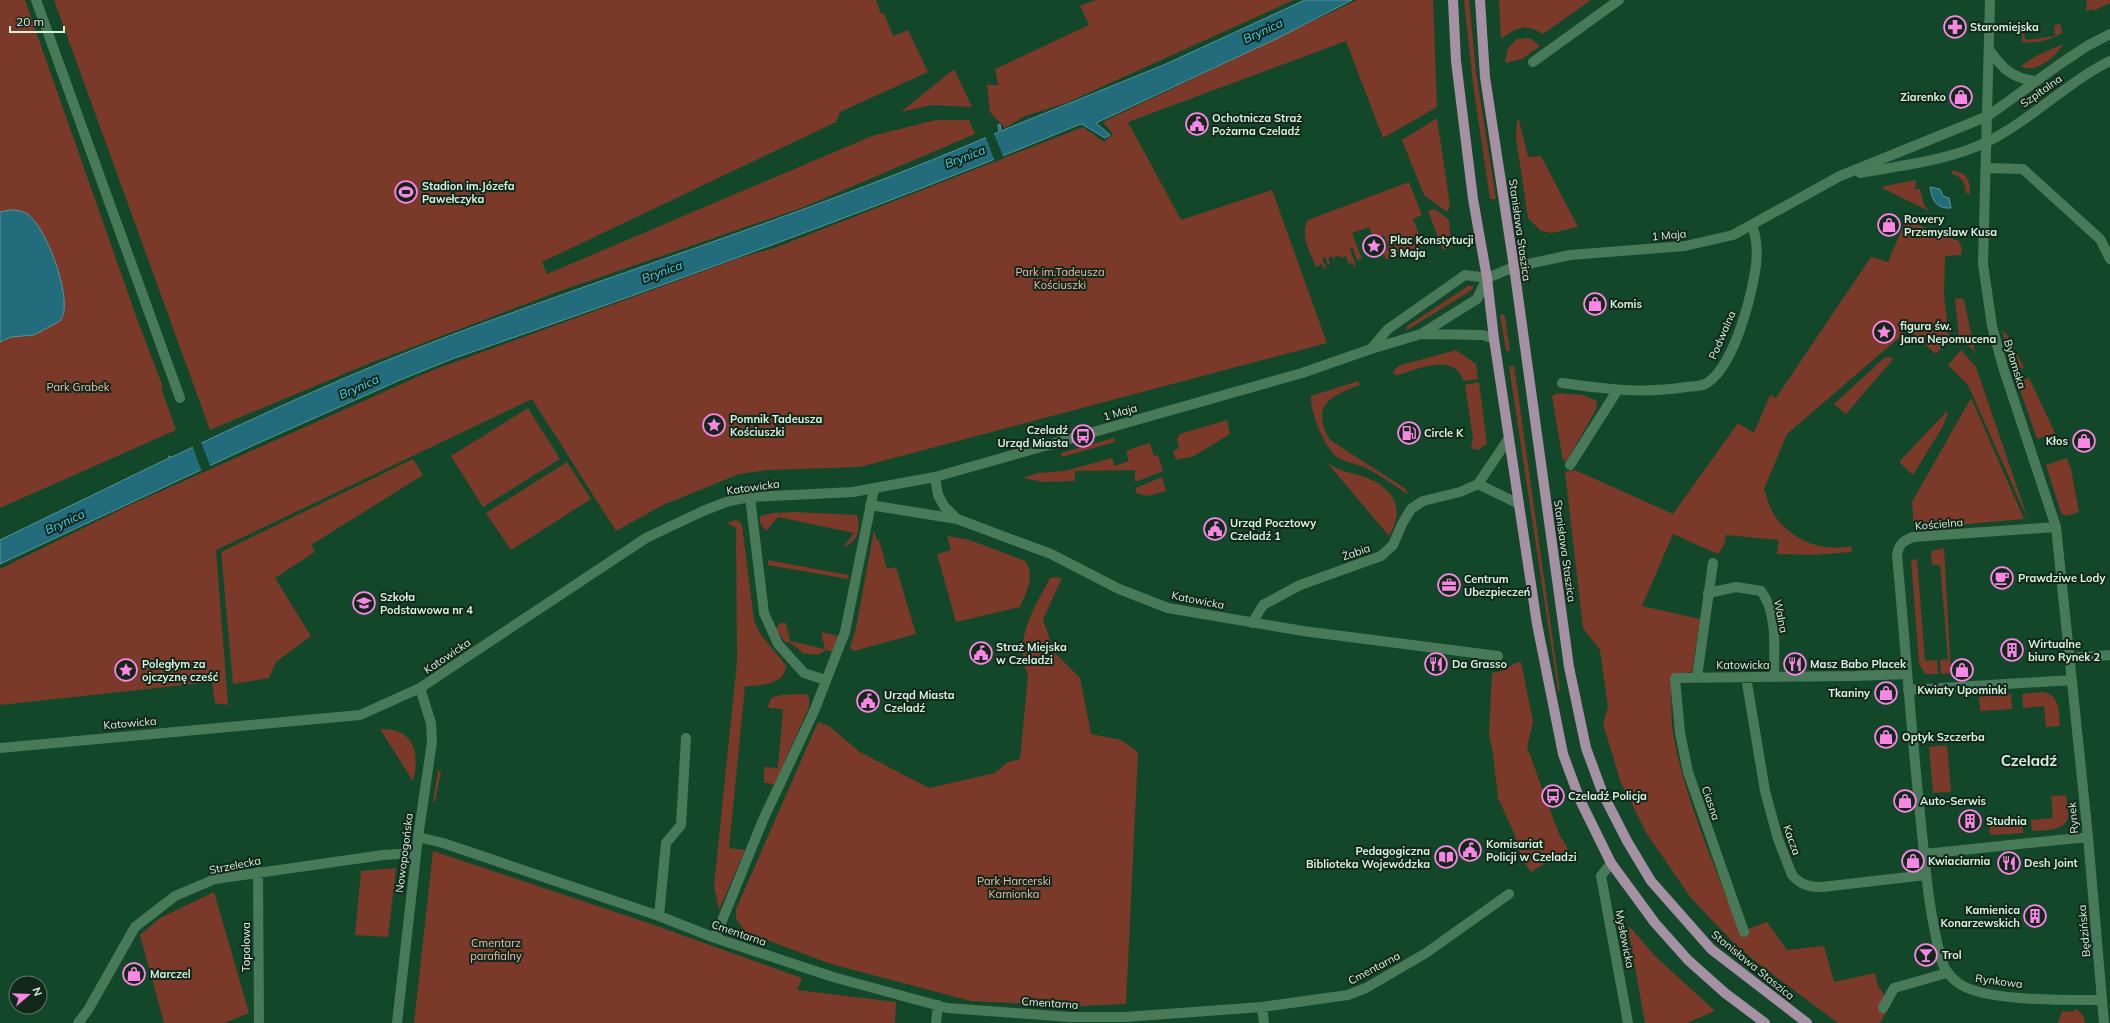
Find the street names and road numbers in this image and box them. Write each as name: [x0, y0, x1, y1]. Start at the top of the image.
street label: Szpitalna: [2017, 72, 2065, 110]
street label: Stanisława Staszica: [1506, 178, 1534, 282]
street label: 1 Maja: [1651, 227, 1687, 243]
street label: Podwalna: [1705, 309, 1739, 361]
street label: Bytomska: [2001, 338, 2029, 390]
street label: 1 Maja: [1101, 400, 1139, 424]
street label: Katowicka: [726, 476, 780, 498]
street label: Stanisława Staszica: [1551, 499, 1579, 603]
street label: Kościelna: [1914, 515, 1964, 533]
street label: Żabia: [1340, 541, 1372, 563]
street label: Katowicka: [1170, 588, 1226, 612]
street label: Walna: [1771, 598, 1791, 634]
street label: Katowicka: [421, 635, 473, 677]
street label: Katowicka: [1716, 658, 1770, 672]
street label: Katowicka: [103, 714, 157, 732]
street label: Ciasna: [1699, 784, 1723, 822]
street label: Rynek: [2065, 801, 2081, 834]
street label: Nowopogońska: [392, 812, 416, 894]
street label: Kacza: [1780, 823, 1804, 857]
street label: Strzelecka: [208, 853, 262, 877]
street label: Będzińska: [2075, 904, 2093, 958]
street label: Mysłowicka: [1612, 909, 1638, 969]
street label: Cmentarna: [710, 917, 768, 949]
street label: Topolowa: [239, 922, 253, 972]
street label: Stanisława Staszica: [1709, 927, 1797, 1003]
street label: Cmentarna: [1346, 948, 1402, 988]
street label: Rynkowa: [1974, 971, 2024, 991]
street label: Cmentarna: [1021, 994, 1079, 1012]

